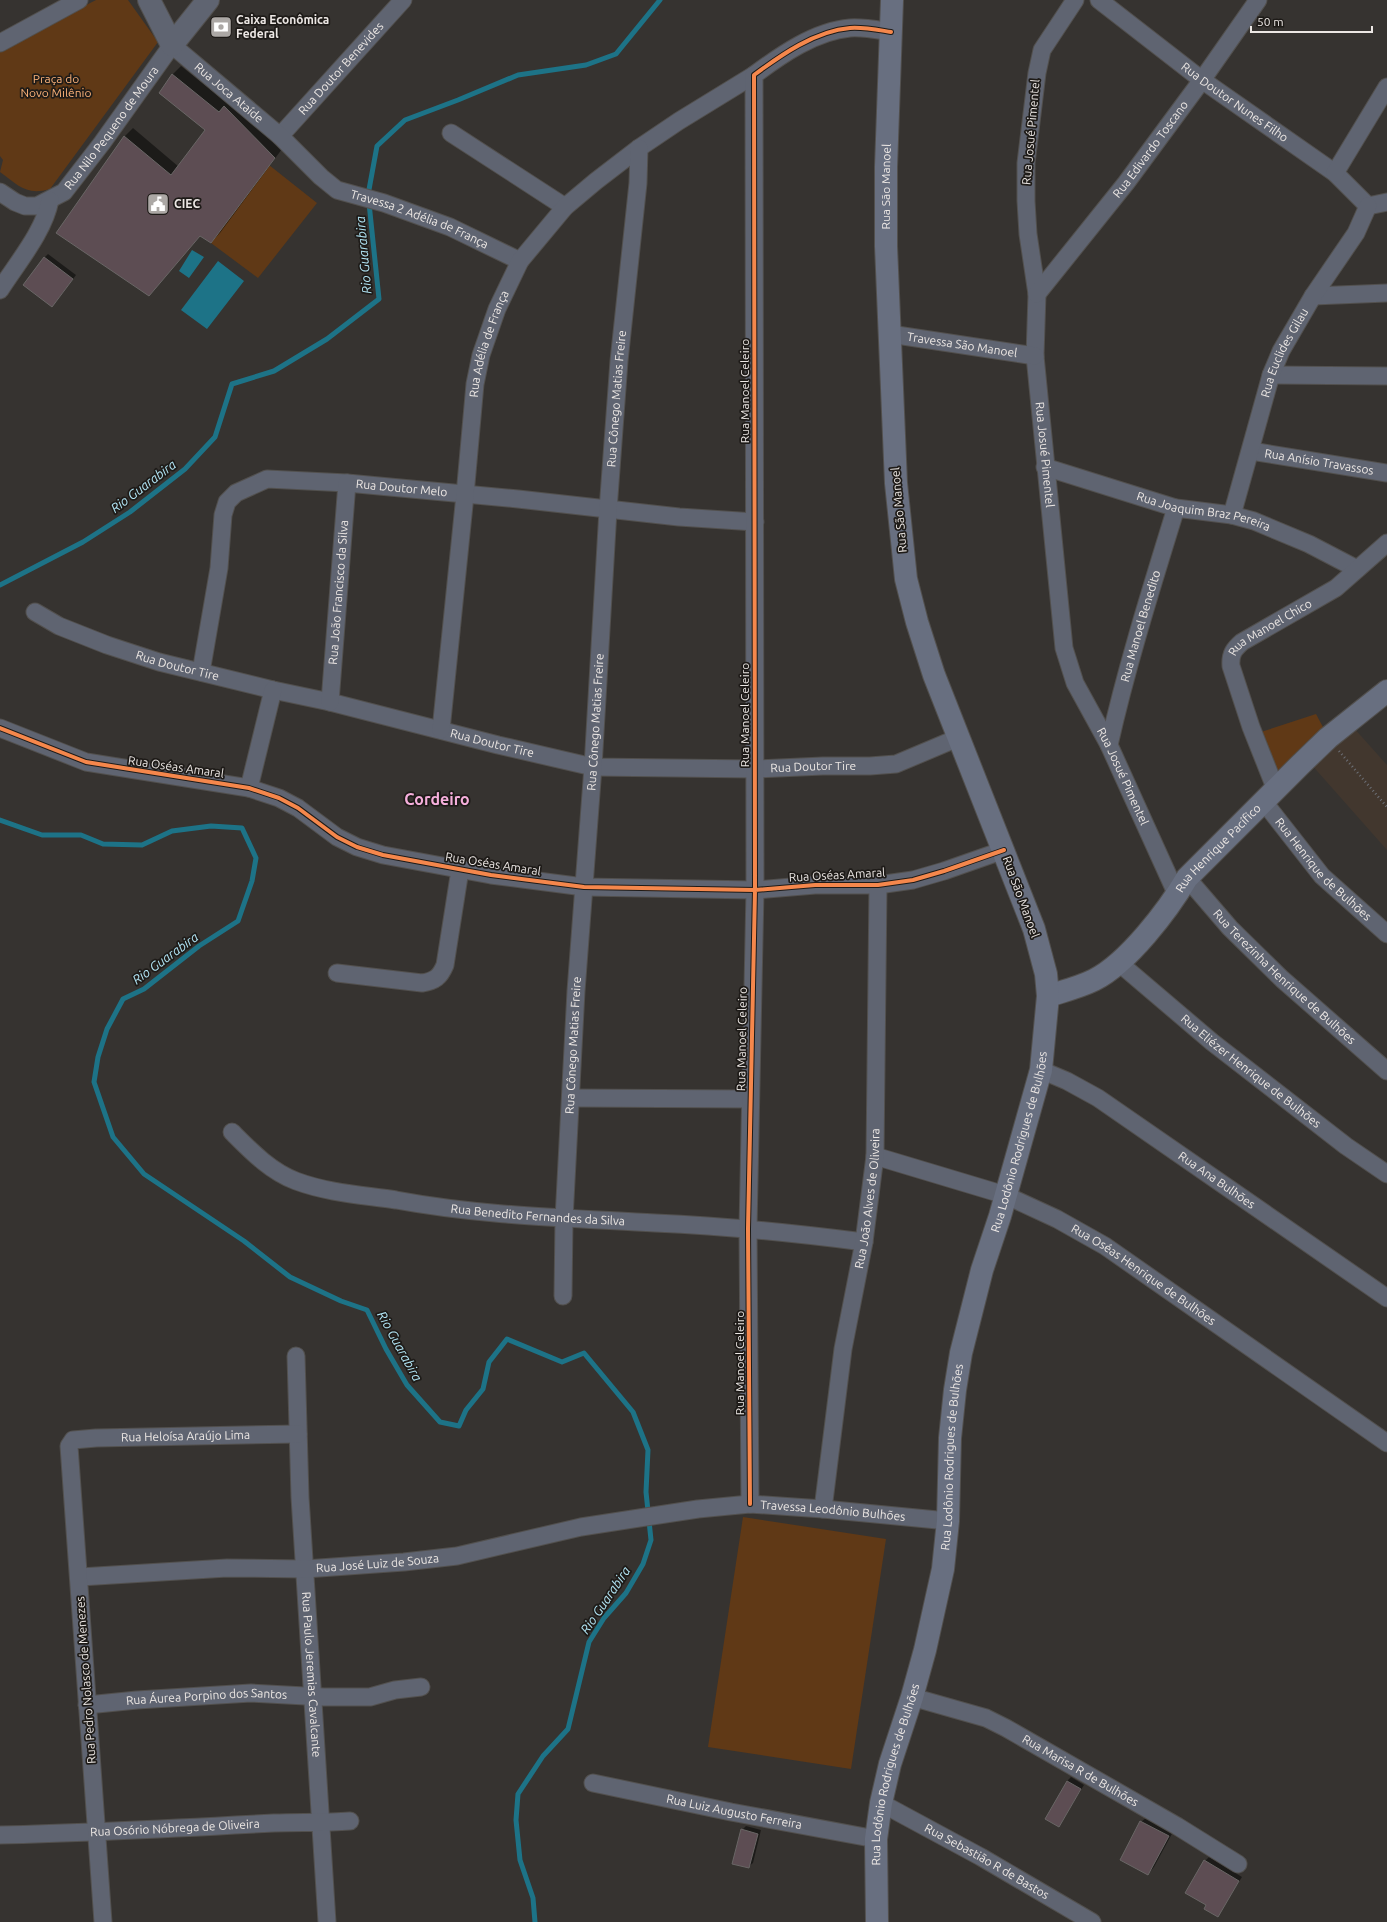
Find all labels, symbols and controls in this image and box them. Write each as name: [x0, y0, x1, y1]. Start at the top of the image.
scale bar: [1251, 8, 1372, 34]
place label: Caixa Econômica Federal: [236, 13, 329, 40]
bank icon: Caixa Econômica Federal: [208, 14, 234, 40]
text: 50 m: [1257, 15, 1284, 28]
street label: Rua Doutor Benevides: [296, 19, 386, 117]
street label: Rua Joca Ataíde: [192, 60, 266, 125]
street label: Rua Doutor Nunes Filho: [1179, 60, 1291, 144]
street label: Rua Nilo Pequeno de Moura: [61, 63, 161, 192]
park label: Praça do Novo Milênio: [20, 72, 92, 99]
street label: Rua Josué Pimentel: [1019, 79, 1042, 185]
street label: Rua Edivardo Toscano: [1110, 98, 1190, 200]
street label: Rua São Manoel: [879, 143, 893, 229]
street label: Travessa 2 Adélia de França: [349, 187, 491, 251]
public building icon: CIEC: [145, 191, 171, 217]
place label: CIEC: [174, 197, 200, 210]
water label: Rio Guarabira: [353, 216, 373, 294]
street label: Rua Adélia de França: [467, 288, 511, 398]
street label: Rua Euclides Gilau: [1258, 306, 1310, 399]
street label: Rua Cônego Matias Freire: [604, 329, 628, 468]
street label: Travessa São Manoel: [906, 330, 1018, 359]
street label: Rua Manoel Celeiro: [738, 339, 751, 443]
street label: Rua Josué Pimentel: [1034, 401, 1057, 508]
street label: Rua Anísio Travassos: [1264, 446, 1375, 477]
water label: Rio Guarabira: [108, 457, 178, 515]
street label: Rua São Manoel: [888, 467, 909, 553]
street label: Rua Doutor Melo: [355, 477, 448, 498]
street label: Rua Joaquim Braz Pereira: [1135, 489, 1273, 533]
street label: Rua João Francisco da Silva: [326, 519, 350, 665]
street label: Rua Manoel Benedito: [1118, 568, 1163, 683]
street label: Rua Manoel Chico: [1225, 596, 1314, 658]
street label: Rua Doutor Tire: [134, 648, 221, 683]
street label: Rua Cônego Matias Freire: [584, 653, 606, 791]
street label: Rua Manoel Celeiro: [738, 663, 751, 767]
street label: Rua Josué Pimentel: [1095, 725, 1151, 827]
street label: Rua Doutor Tire: [449, 726, 535, 759]
street label: Rua Oséas Amaral: [127, 753, 225, 780]
street label: Rua Doutor Tire: [770, 759, 856, 774]
district label: Cordeiro: [404, 790, 470, 808]
street label: Rua Henrique Pacífico: [1173, 801, 1263, 895]
street label: Rua Henrique de Bulhões: [1273, 815, 1374, 923]
street label: Rua Oséas Amaral: [444, 850, 542, 877]
street label: Rua São Manoel: [1001, 854, 1042, 939]
street label: Rua Oséas Amaral: [788, 865, 886, 884]
street label: Rua Terezinha Henrique de Bulhões: [1211, 907, 1358, 1046]
water label: Rio Guarabira: [129, 929, 201, 987]
street label: Rua Cônego Matias Freire: [563, 976, 583, 1114]
street label: Rua Manoel Celeiro: [734, 987, 749, 1091]
street label: Rua Eliézer Henrique de Bulhões: [1179, 1012, 1324, 1130]
street label: Rua Lodônio Rodrigues de Bulhões: [988, 1051, 1049, 1234]
street label: Rua João Alves de Oliveira: [852, 1128, 881, 1270]
street label: Rua Ana Bulhões: [1176, 1149, 1258, 1211]
street label: Rua Benedito Fernandes da Silva: [450, 1202, 625, 1227]
street label: Rua Oséas Henrique de Bulhões: [1069, 1221, 1218, 1327]
water label: Rio Guarabira: [375, 1309, 425, 1383]
street label: Rua Manoel Celeiro: [733, 1311, 746, 1415]
street label: Rua Lodônio Rodrigues de Bulhões: [938, 1363, 965, 1551]
street label: Rua Heloísa Araújo Lima: [121, 1428, 250, 1444]
street label: Travessa Leodônio Bulhões: [760, 1498, 906, 1523]
street label: Rua José Luiz de Souza: [316, 1551, 440, 1574]
water label: Rio Guarabira: [577, 1564, 633, 1636]
street label: Rua Paulo Jeremias Cavalcante: [300, 1591, 324, 1758]
street label: Rua Pedro Nolasco de Menezes: [73, 1596, 98, 1764]
street label: Rua Lodônio Rodrigues de Bulhões: [869, 1682, 921, 1866]
street label: Rua Áurea Porpino dos Santos: [125, 1686, 288, 1707]
street label: Rua Marisa R de Bulhões: [1020, 1732, 1141, 1809]
street label: Rua Luiz Augusto Ferreira: [665, 1792, 803, 1831]
street label: Rua Osório Nóbrega de Oliveira: [90, 1817, 260, 1838]
street label: Rua Sebastião R de Bastos: [923, 1821, 1052, 1901]

